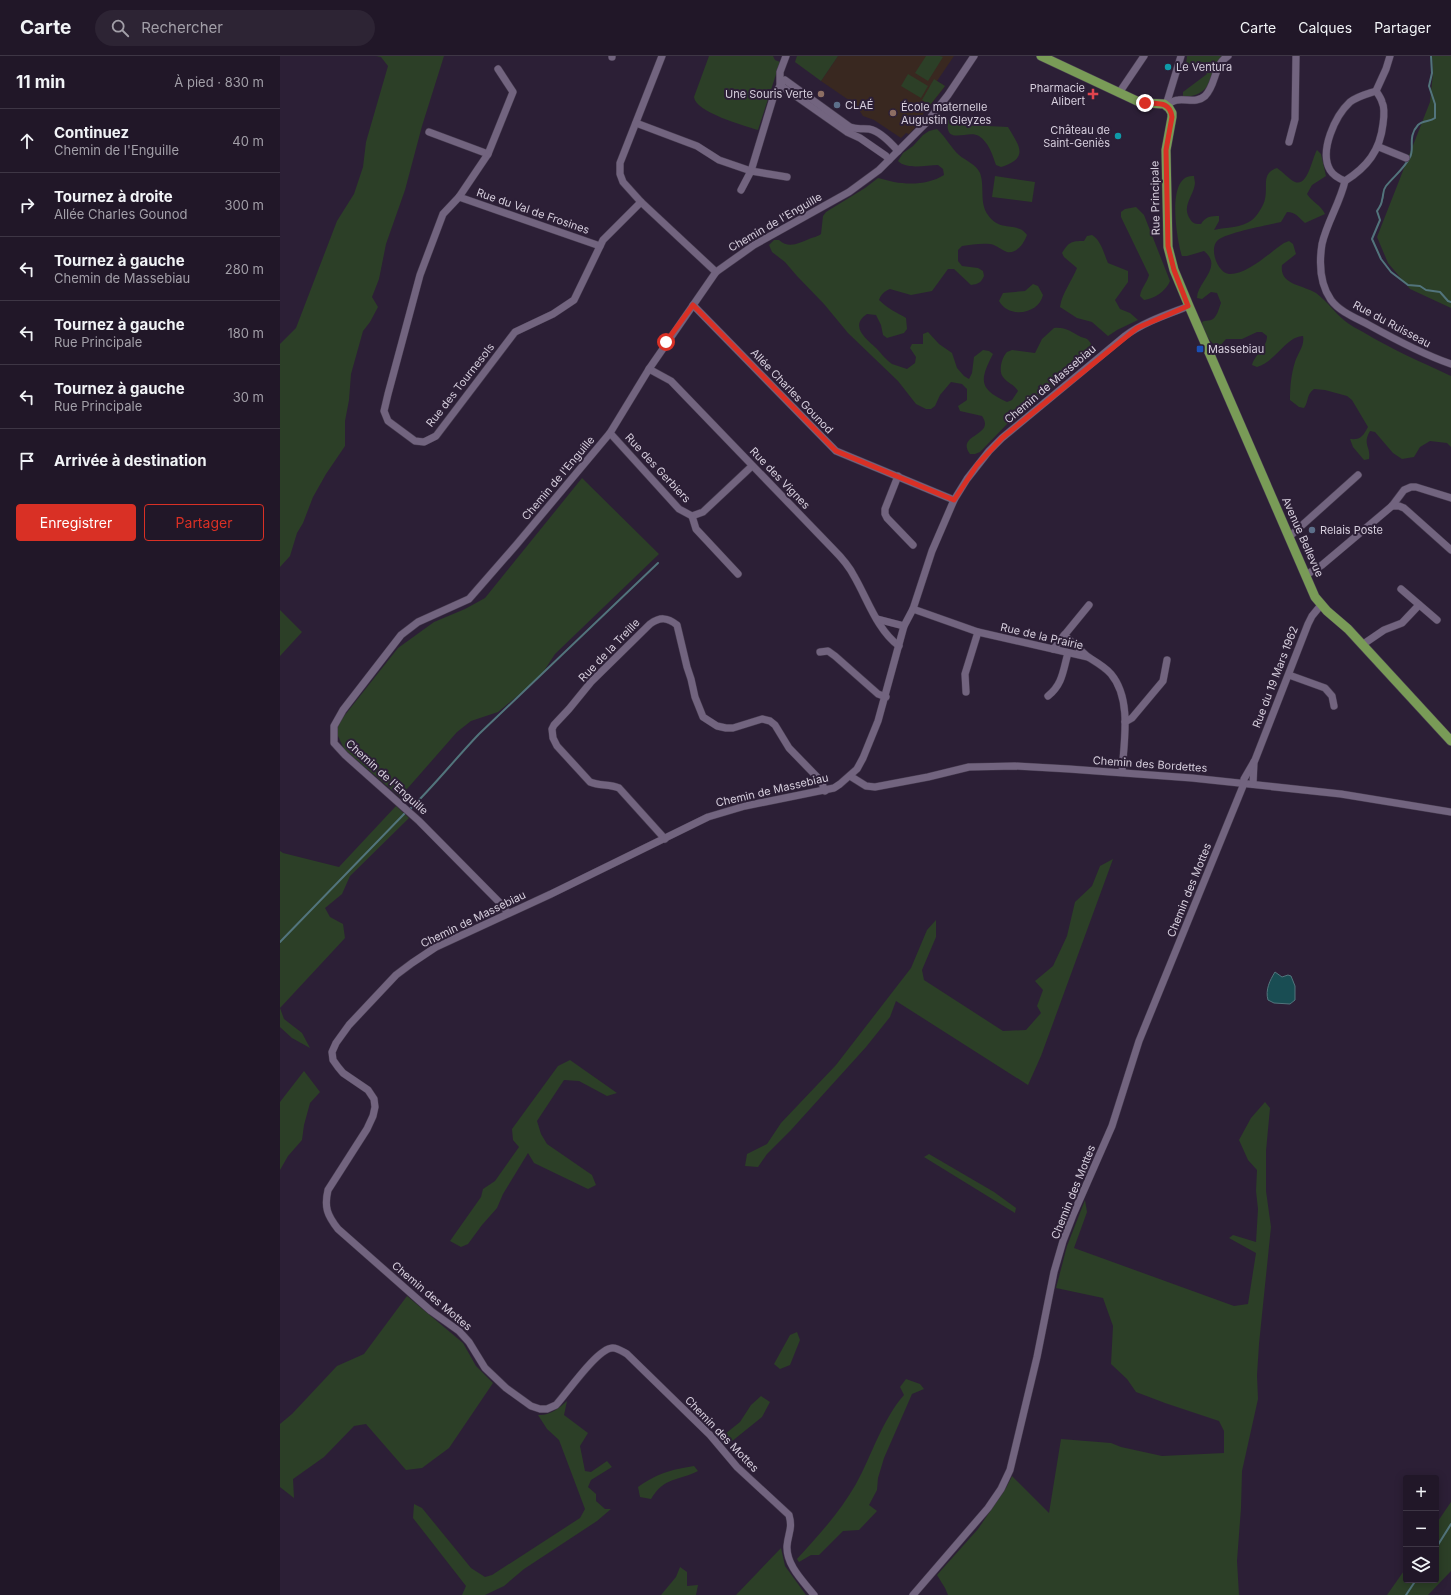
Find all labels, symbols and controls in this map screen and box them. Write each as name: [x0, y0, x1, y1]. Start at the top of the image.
search box: [95, 10, 375, 46]
text: Carte: [20, 16, 71, 39]
icon: search: [109, 17, 131, 39]
text: Rechercher: [141, 18, 223, 37]
text: Carte: [1240, 19, 1276, 36]
text: Calques: [1298, 19, 1352, 36]
text: Partager: [1374, 19, 1431, 36]
place label: Le Ventura: [1176, 60, 1232, 74]
marker: Le Ventura: [1163, 62, 1173, 72]
text: 11 min: [16, 72, 65, 92]
text: À pied · 830 m: [174, 74, 264, 90]
place label: Pharmacie Alibert: [1030, 81, 1085, 108]
place label: Une Souris Verte: [725, 87, 813, 101]
marker: Une Souris Verte: [816, 89, 826, 99]
marker: Pharmacie Alibert: [1088, 89, 1098, 99]
route end: [1136, 94, 1154, 112]
place label: CLAÉ: [845, 98, 873, 112]
marker: CLAÉ: [832, 100, 842, 110]
place label: École maternelle Augustin Gleyzes: [901, 100, 992, 127]
marker: École maternelle Augustin Gleyzes: [888, 108, 898, 118]
text: Continuez: [54, 123, 129, 142]
place label: Château de Saint-Geniès: [1043, 123, 1110, 150]
icon: ahead: [16, 130, 38, 152]
marker: Château de Saint-Geniès: [1113, 131, 1123, 141]
text: 40 m: [232, 133, 264, 149]
text: Chemin de l'Enguille: [54, 142, 179, 158]
street label: Rue Principale: [1147, 161, 1163, 235]
street label: Rue du Val de Frosines: [475, 185, 592, 237]
text: Tournez à droite: [54, 187, 173, 206]
street label: Chemin de l'Enguille: [726, 189, 824, 255]
icon: right: [16, 194, 38, 216]
text: 300 m: [225, 197, 264, 213]
text: Allée Charles Gounod: [54, 206, 188, 222]
text: Tournez à gauche: [54, 251, 185, 270]
icon: left: [16, 258, 38, 280]
text: 280 m: [225, 261, 264, 277]
text: Chemin de Massebiau: [54, 270, 190, 286]
street label: Rue du Ruisseau: [1351, 298, 1433, 350]
text: Tournez à gauche: [54, 315, 185, 334]
icon: left: [16, 322, 38, 344]
text: 180 m: [227, 325, 264, 341]
route start: [657, 333, 675, 351]
text: Rue Principale: [54, 334, 142, 350]
street label: Rue des Tournesols: [423, 340, 497, 430]
street label: Chemin de Massebiau: [1001, 342, 1099, 426]
place label: Massebiau: [1208, 342, 1264, 356]
marker: Massebiau: [1195, 344, 1205, 354]
street label: Allée Charles Gounod: [748, 346, 836, 436]
text: Tournez à gauche: [54, 379, 185, 398]
icon: left: [16, 386, 38, 408]
text: 30 m: [233, 389, 264, 405]
text: Rue Principale: [54, 398, 142, 414]
street label: Rue des Gerbiers: [622, 430, 694, 506]
street label: Chemin de l'Enguille: [519, 433, 597, 523]
street label: Rue des Vignes: [747, 444, 813, 512]
icon: arrive: [16, 450, 38, 472]
text: Arrivée à destination: [54, 451, 207, 470]
street label: Avenue Bellevue: [1279, 495, 1327, 579]
button: Enregistrer: [16, 504, 136, 541]
button: Partager: [144, 504, 264, 541]
place label: Relais Poste: [1320, 523, 1383, 537]
marker: Relais Poste: [1307, 525, 1317, 535]
street label: Rue de la Treille: [575, 615, 643, 685]
street label: Rue de la Prairie: [999, 620, 1085, 652]
street label: Rue du 19 Mars 1962: [1249, 624, 1301, 730]
street label: Chemin de l'Enguille: [343, 736, 431, 818]
street label: Chemin des Bordettes: [1092, 753, 1208, 775]
street label: Chemin de Massebiau: [714, 770, 830, 810]
street label: Chemin des Mottes: [1164, 841, 1214, 939]
street label: Chemin de Massebiau: [418, 887, 528, 951]
street label: Chemin des Mottes: [1048, 1143, 1098, 1241]
street label: Chemin des Mottes: [389, 1258, 475, 1334]
street label: Chemin des Mottes: [682, 1393, 762, 1475]
map controls: [1403, 1475, 1439, 1583]
button: +: [1403, 1475, 1439, 1511]
button: −: [1403, 1511, 1439, 1547]
button: layers: [1403, 1547, 1439, 1583]

